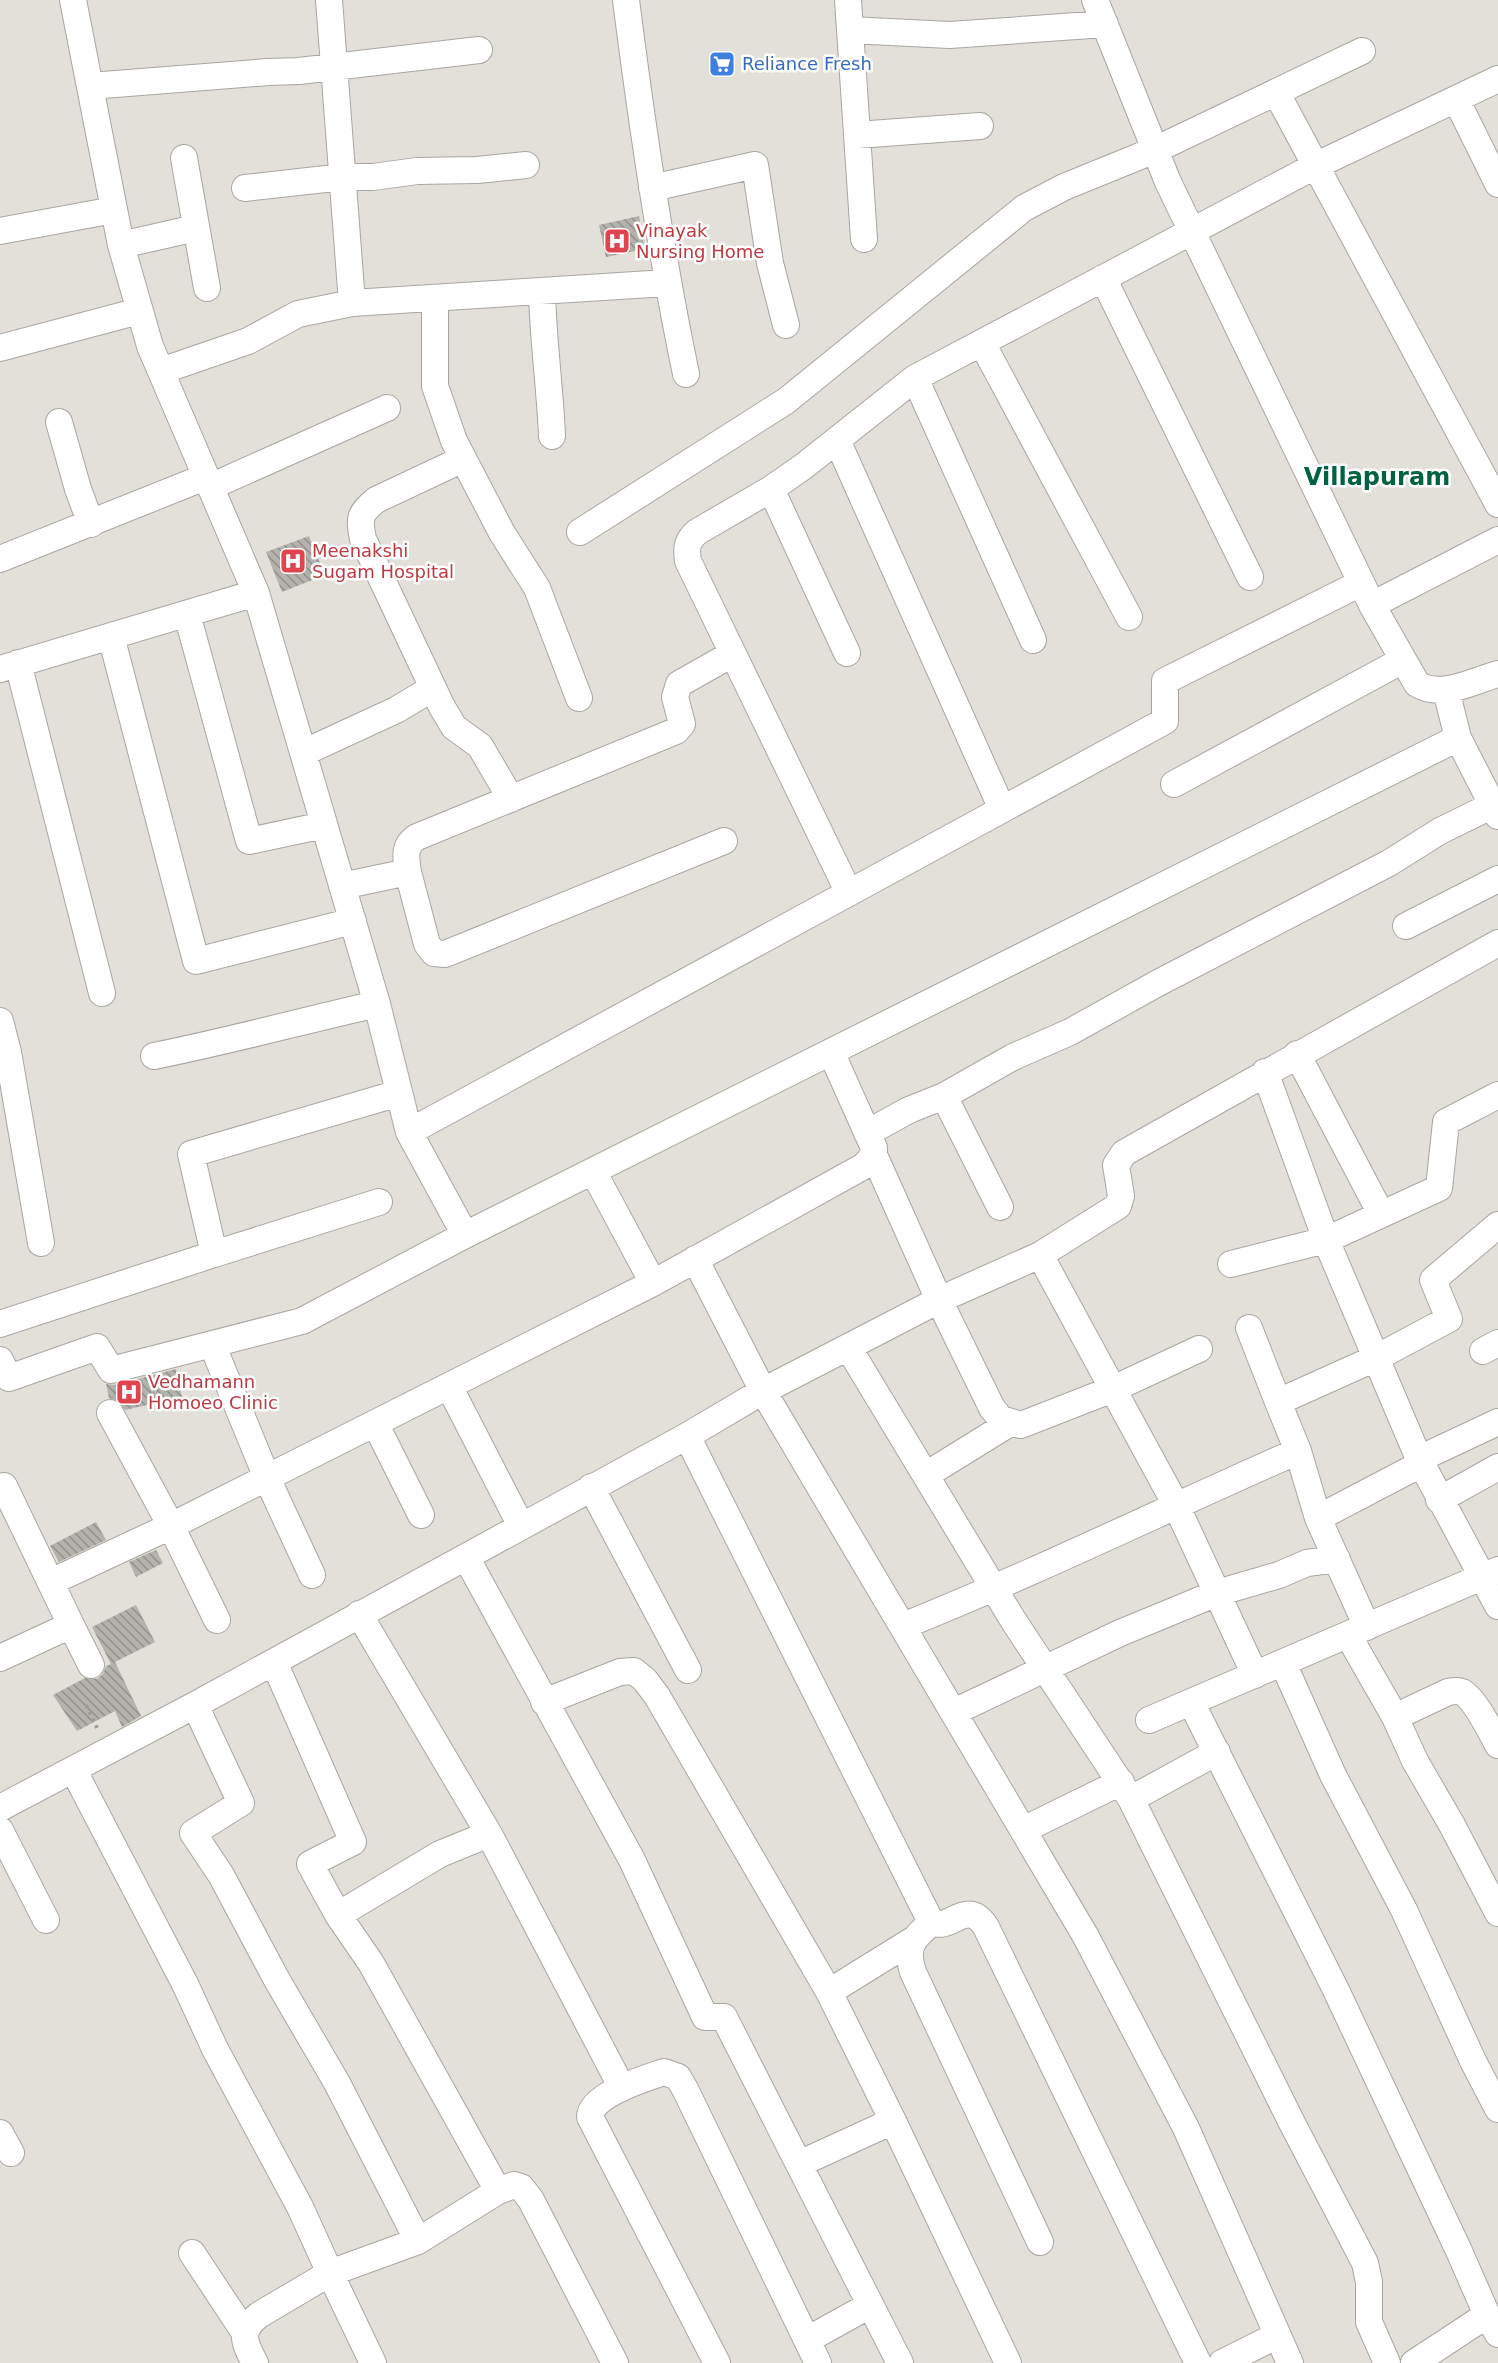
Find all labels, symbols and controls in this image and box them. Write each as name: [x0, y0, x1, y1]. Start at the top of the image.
supermarket icon: Reliance Fresh: [707, 49, 737, 79]
place label: Reliance Fresh: [742, 53, 872, 74]
place label: Vinayak Nursing Home: [636, 220, 764, 262]
hospital icon: Vinayak Nursing Home: [602, 226, 632, 256]
district label: Villapuram: [1304, 463, 1450, 491]
place label: Meenakshi Sugam Hospital: [312, 540, 454, 582]
hospital icon: Meenakshi Sugam Hospital: [278, 546, 308, 576]
place label: Vedhamann Homoeo Clinic: [148, 1371, 278, 1413]
hospital icon: Vedhamann Homoeo Clinic: [114, 1377, 144, 1407]

